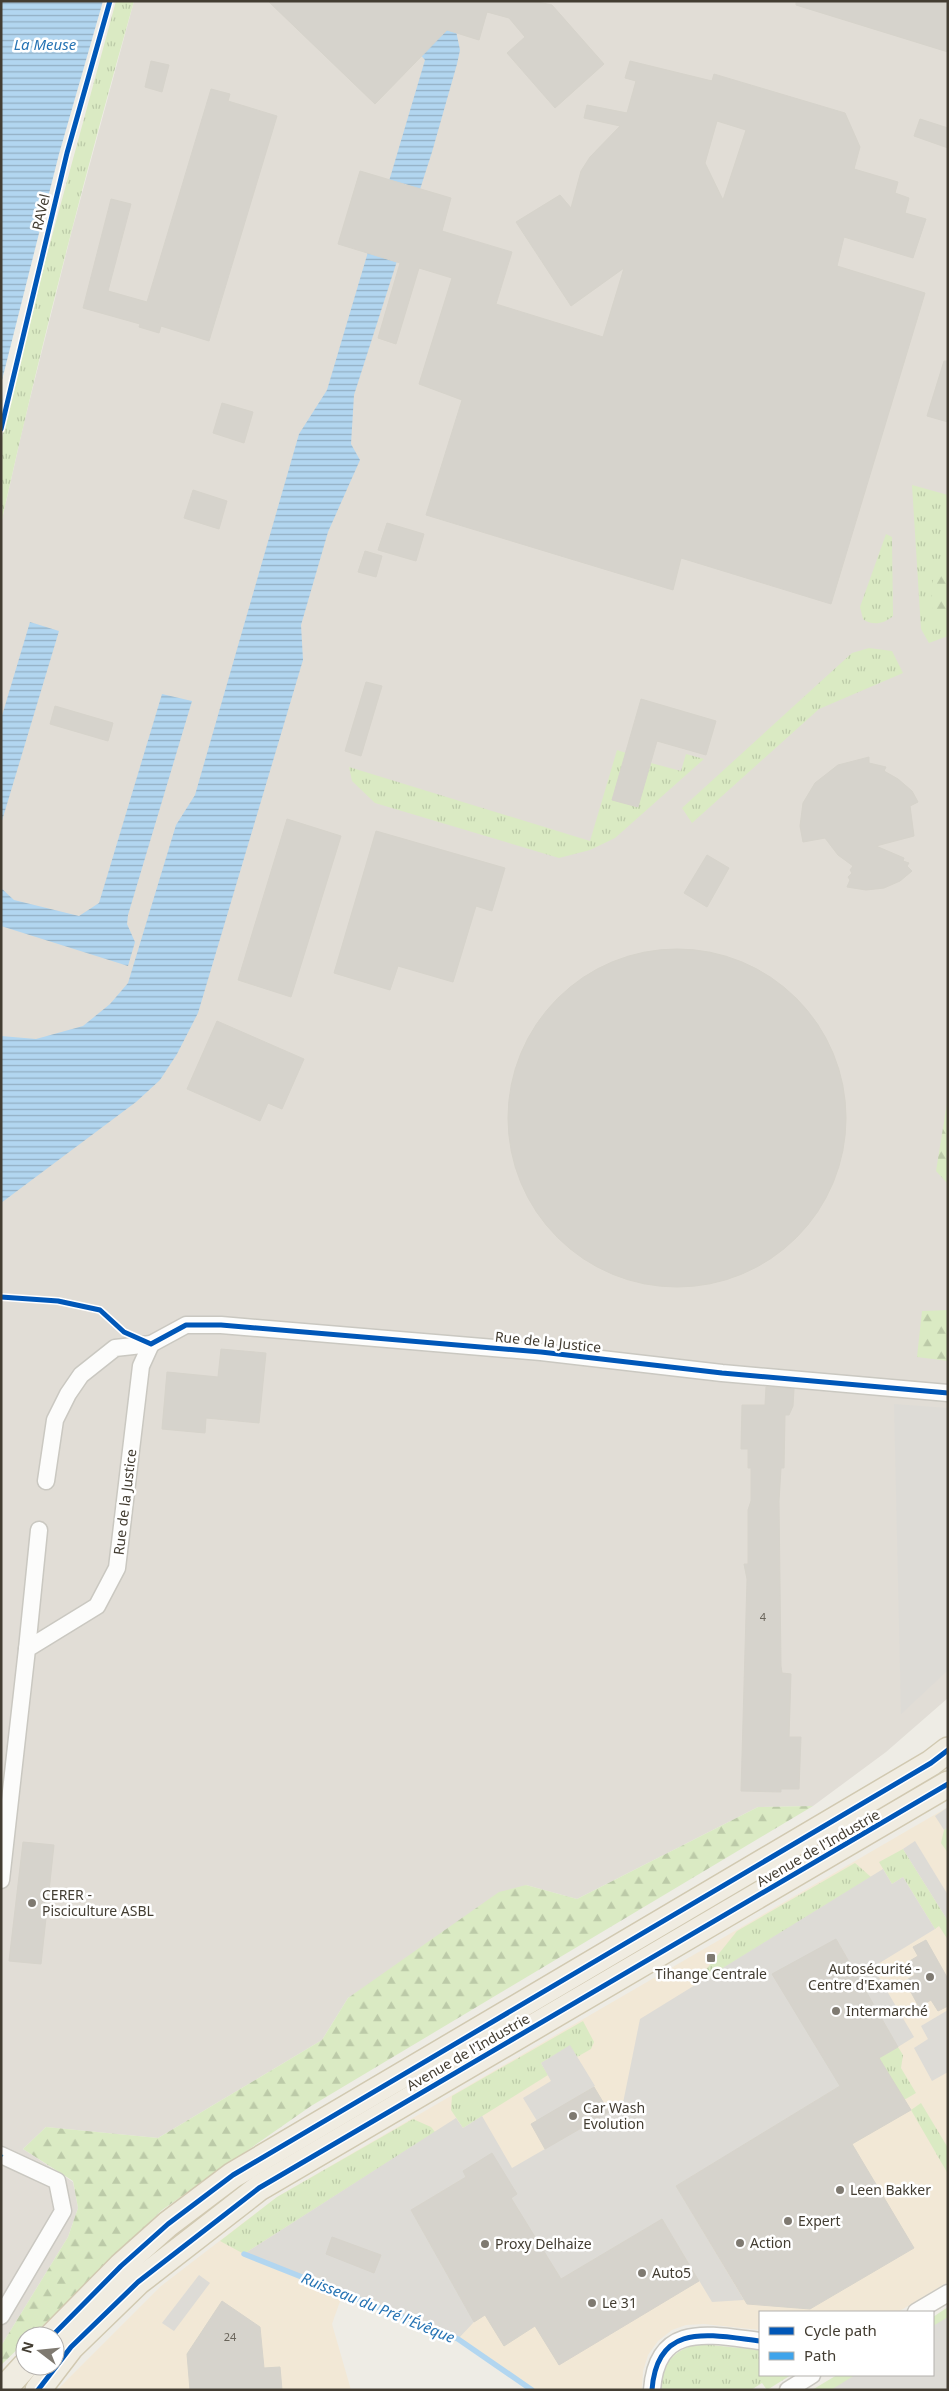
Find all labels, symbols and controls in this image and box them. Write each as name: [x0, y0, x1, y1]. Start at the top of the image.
water label: La Meuse: [14, 34, 77, 54]
street label: RAVel: [27, 192, 54, 232]
street label: Rue de la Justice: [494, 1326, 602, 1357]
street label: Rue de la Justice: [109, 1448, 140, 1556]
house number: 4: [760, 1609, 767, 1624]
street label: Avenue de l'Industrie: [753, 1804, 883, 1891]
place label: CERER - Pisciculture ASBL: [42, 1885, 154, 1920]
marker: CERER - Pisciculture ASBL: [26, 1897, 38, 1909]
marker: Tihange Centrale: [705, 1952, 717, 1964]
place label: Autosécurité - Centre d'Examen: [808, 1959, 920, 1994]
place label: Tihange Centrale: [655, 1964, 767, 1983]
marker: Autosécurité - Centre d'Examen: [924, 1971, 936, 1983]
place label: Intermarché: [846, 2001, 928, 2020]
marker: Intermarché: [830, 2005, 842, 2017]
street label: Avenue de l'Industrie: [403, 2008, 533, 2095]
place label: Car Wash Evolution: [583, 2098, 645, 2133]
marker: Car Wash Evolution: [567, 2110, 579, 2122]
place label: Leen Bakker: [850, 2180, 931, 2199]
marker: Leen Bakker: [834, 2184, 846, 2196]
place label: Expert: [798, 2211, 841, 2230]
marker: Expert: [782, 2215, 794, 2227]
place label: Action: [750, 2233, 791, 2252]
place label: Proxy Delhaize: [495, 2234, 592, 2253]
marker: Action: [734, 2237, 746, 2249]
marker: Proxy Delhaize: [479, 2238, 491, 2250]
place label: Auto5: [652, 2263, 691, 2282]
water label: Ruisseau du Pré l'Évêque: [299, 2267, 459, 2347]
marker: Auto5: [636, 2267, 648, 2279]
place label: Le 31: [602, 2293, 637, 2312]
marker: Le 31: [586, 2297, 598, 2309]
legend: [759, 2311, 934, 2376]
text: Cycle path: [804, 2320, 877, 2340]
north arrow: [15, 2326, 65, 2376]
house number: 24: [224, 2329, 237, 2344]
text: N: [16, 2339, 38, 2355]
text: Path: [804, 2345, 836, 2365]

